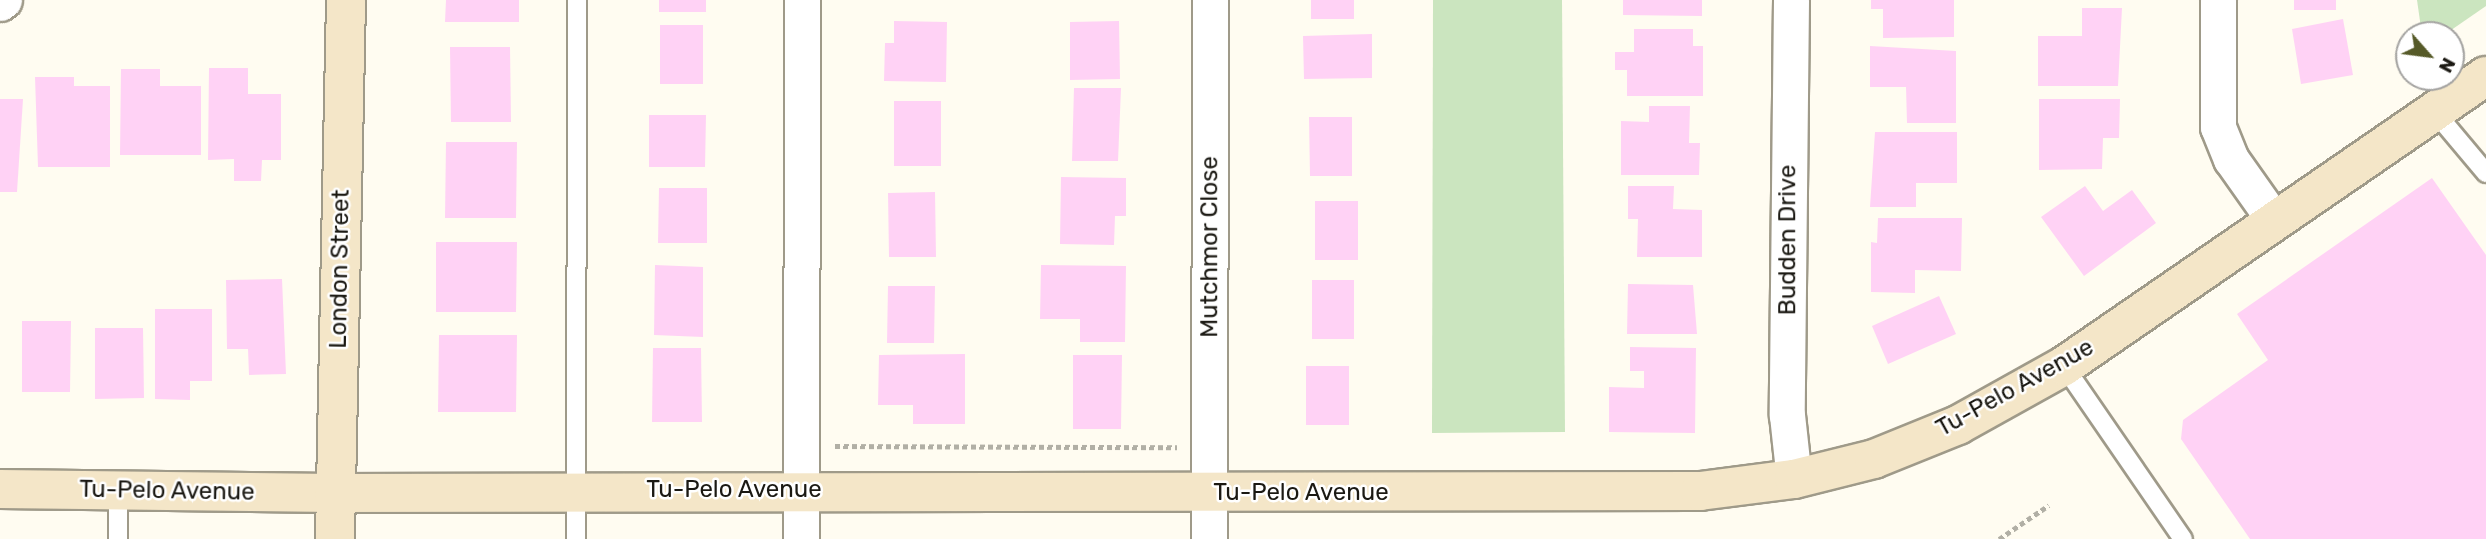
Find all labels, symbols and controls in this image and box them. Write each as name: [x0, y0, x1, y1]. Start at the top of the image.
north arrow: [2395, 21, 2465, 91]
text: N: [2434, 54, 2461, 77]
street label: Mutchmor Close: [1196, 156, 1224, 338]
street label: Budden Drive: [1774, 165, 1802, 315]
street label: London Street: [324, 189, 356, 349]
street label: Tu-Pelo Avenue: [1931, 333, 2099, 443]
street label: Tu-Pelo Avenue: [79, 475, 255, 507]
street label: Tu-Pelo Avenue: [646, 476, 822, 504]
street label: Tu-Pelo Avenue: [1213, 479, 1389, 507]

